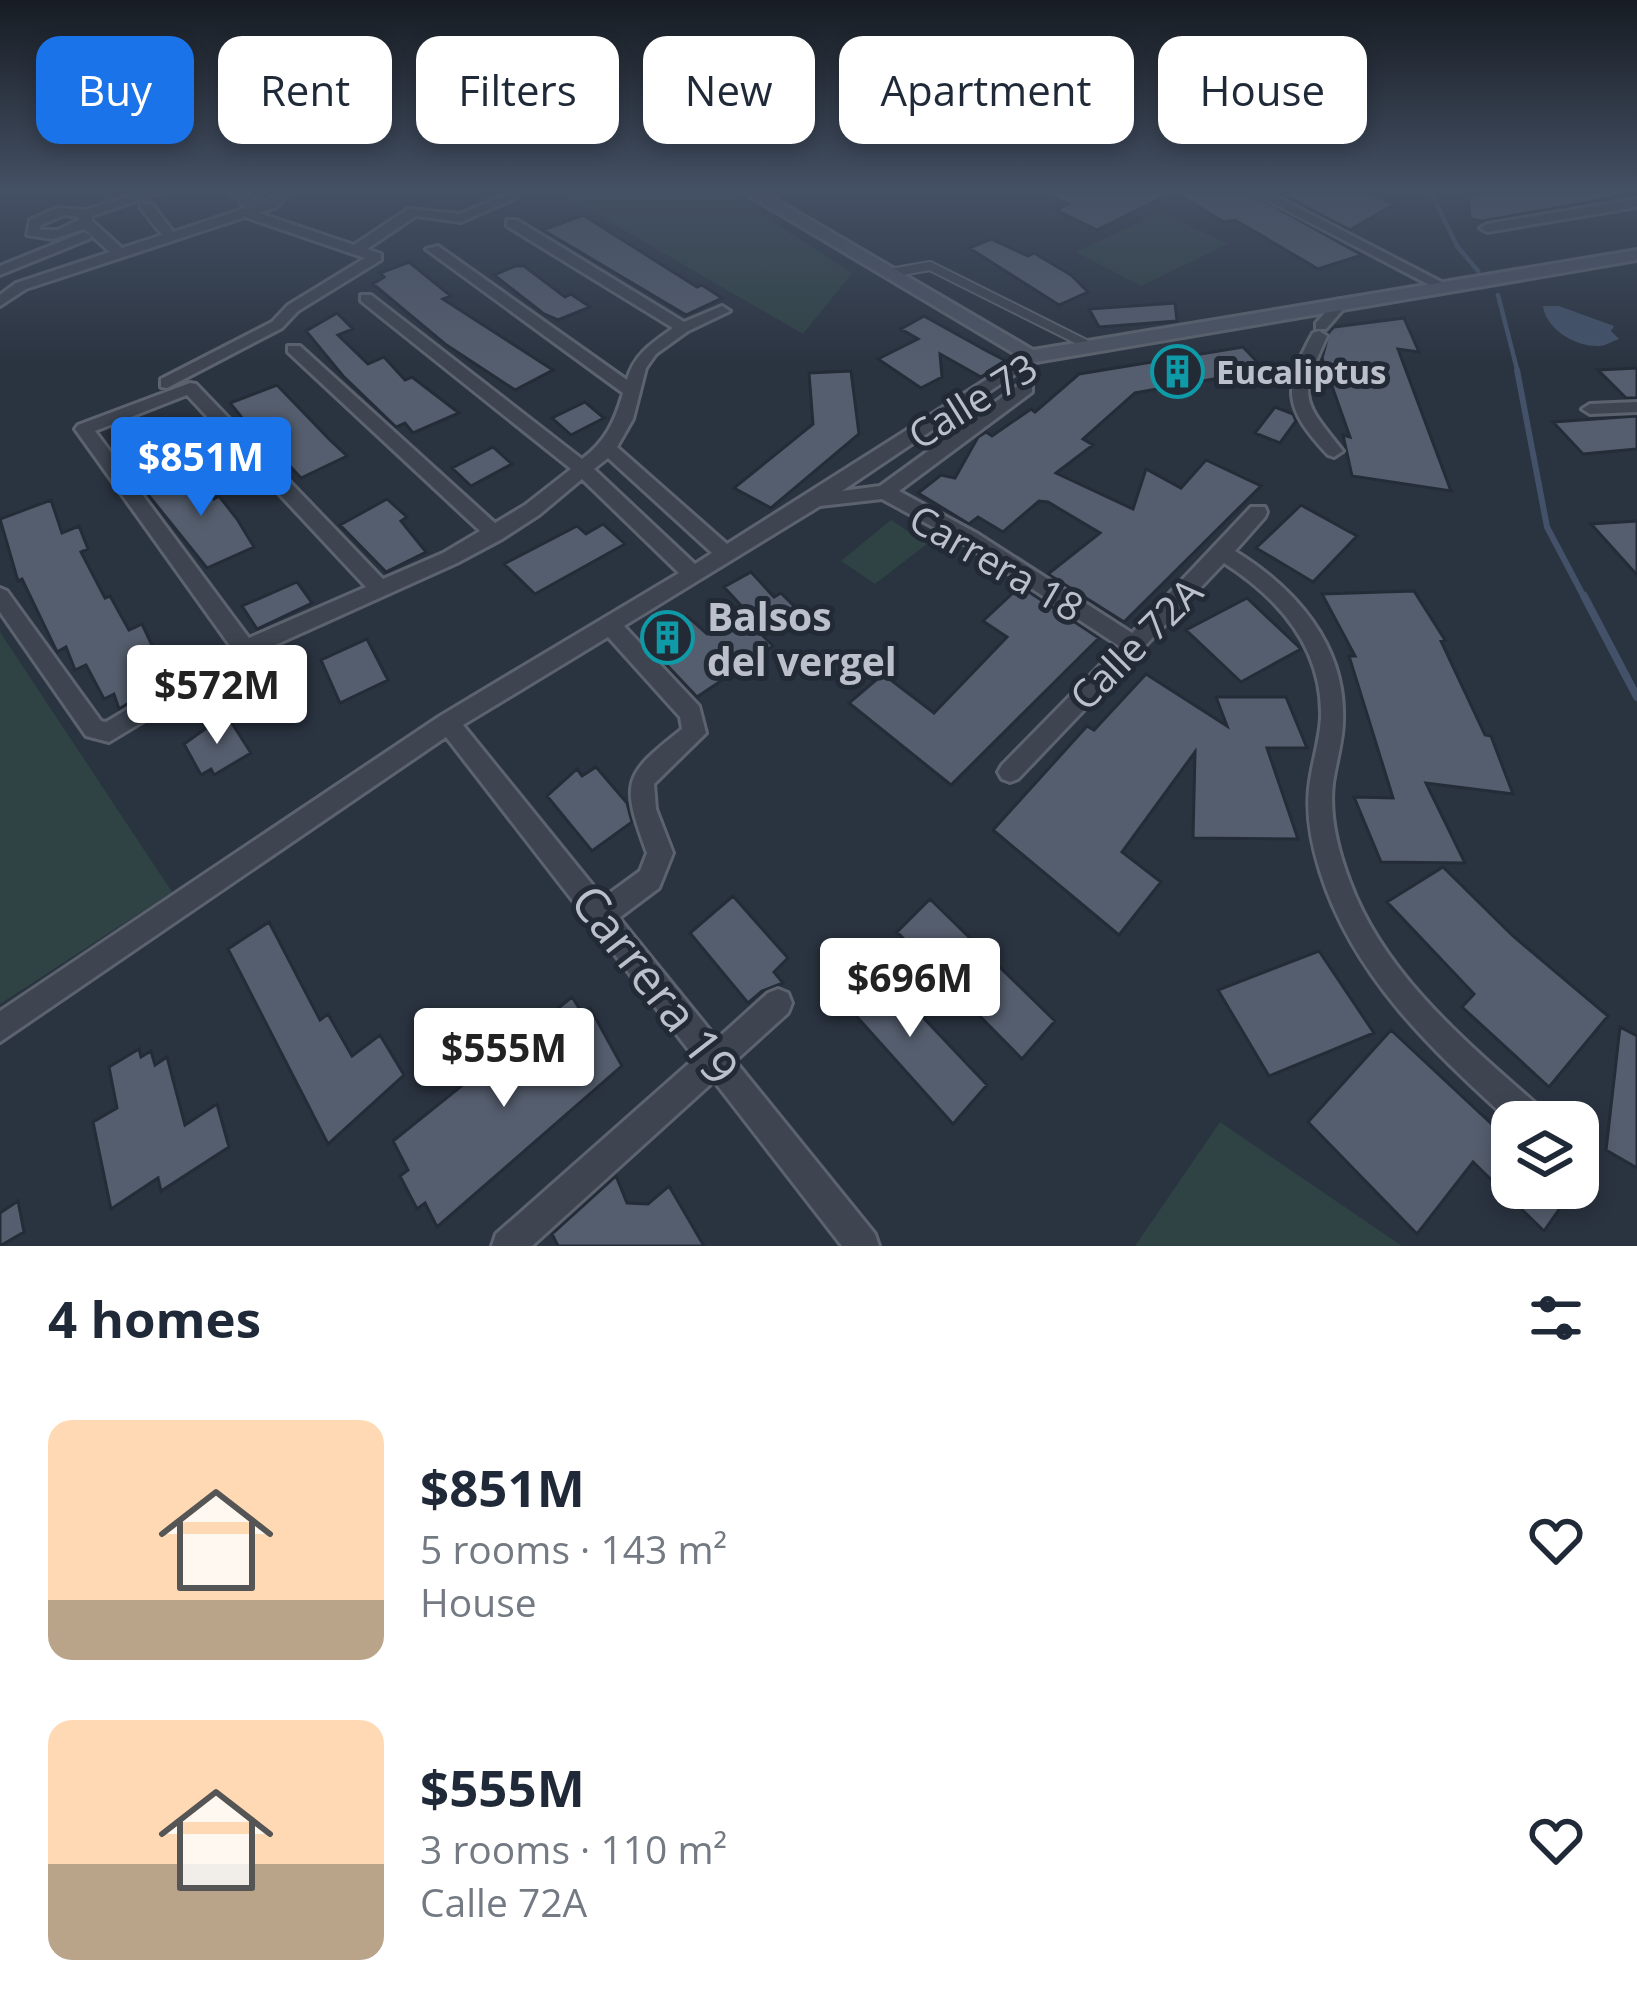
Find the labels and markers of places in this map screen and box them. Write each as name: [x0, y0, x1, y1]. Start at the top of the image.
building icon: Eucaliptus: [1149, 343, 1205, 399]
place label: Eucaliptus: [1216, 349, 1387, 394]
pin: $851M: [117, 417, 285, 519]
place label: Balsos del vergel: [707, 589, 897, 687]
building icon: Balsos del vergel: [640, 609, 696, 665]
pin: $572M: [133, 645, 301, 747]
pin: $696M: [826, 938, 994, 1040]
pin: $555M: [420, 1008, 588, 1110]

